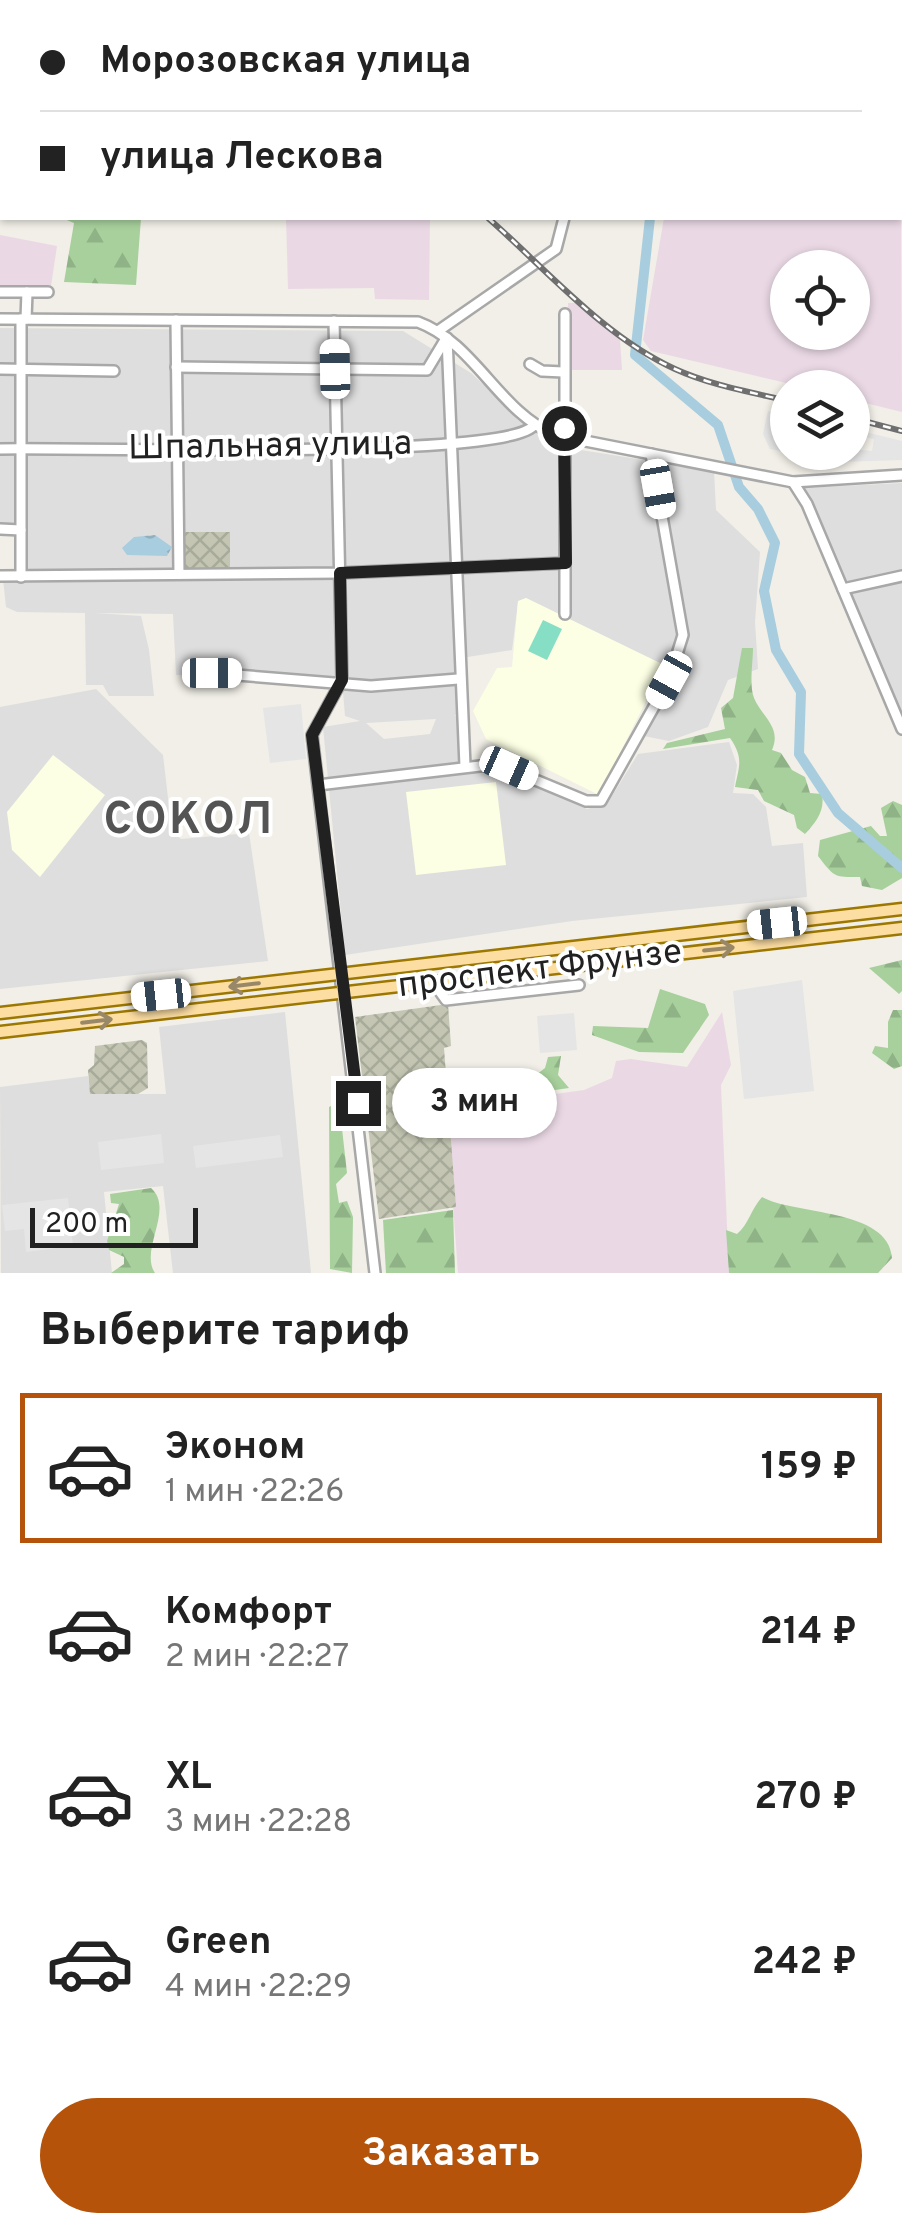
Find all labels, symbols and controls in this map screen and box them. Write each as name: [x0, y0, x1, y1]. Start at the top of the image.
text: Морозовская улица: [100, 38, 471, 87]
text: улица Лескова: [100, 134, 384, 183]
map controls: [770, 250, 870, 470]
button: locate: [770, 250, 870, 350]
car: [319, 339, 351, 399]
button: layers: [770, 370, 870, 470]
route start: [542, 406, 587, 451]
street label: Шпальная улица: [128, 423, 412, 471]
car: [638, 457, 678, 521]
car: [641, 646, 697, 714]
car: [182, 658, 242, 688]
car: [475, 742, 543, 794]
district label: СОКОЛ: [103, 793, 275, 850]
car: [746, 905, 808, 941]
street label: проспект Фрунзе: [396, 931, 684, 1009]
one-way arrow: [702, 939, 734, 958]
one-way arrow: [228, 976, 260, 995]
car: [130, 977, 192, 1013]
one-way arrow: [80, 1011, 112, 1030]
callout: 3 мин: [393, 1068, 558, 1138]
route end: [336, 1081, 381, 1126]
text: 3 мин: [430, 1083, 519, 1123]
scale bar: [30, 1203, 198, 1248]
text: 200 m: [45, 1207, 128, 1243]
text: Выберите тариф: [40, 1304, 410, 1361]
icon: car: [45, 1423, 135, 1513]
text: Эконом: [165, 1424, 305, 1473]
text: 159 ₽: [761, 1444, 857, 1493]
text: 1 мин · 22:26: [165, 1473, 344, 1513]
icon: car: [45, 1588, 135, 1678]
text: Комфорт: [165, 1589, 332, 1638]
text: 214 ₽: [760, 1609, 857, 1658]
text: 2 мин · 22:27: [165, 1638, 349, 1678]
icon: car: [45, 1753, 135, 1843]
text: XL: [165, 1754, 212, 1803]
text: 270 ₽: [754, 1774, 857, 1823]
text: 3 мин · 22:28: [165, 1803, 352, 1843]
icon: car: [45, 1918, 135, 2008]
text: Green: [165, 1919, 271, 1968]
text: 242 ₽: [752, 1939, 857, 1988]
text: 4 мин · 22:29: [165, 1968, 352, 2008]
button: Заказать: [40, 2098, 862, 2213]

